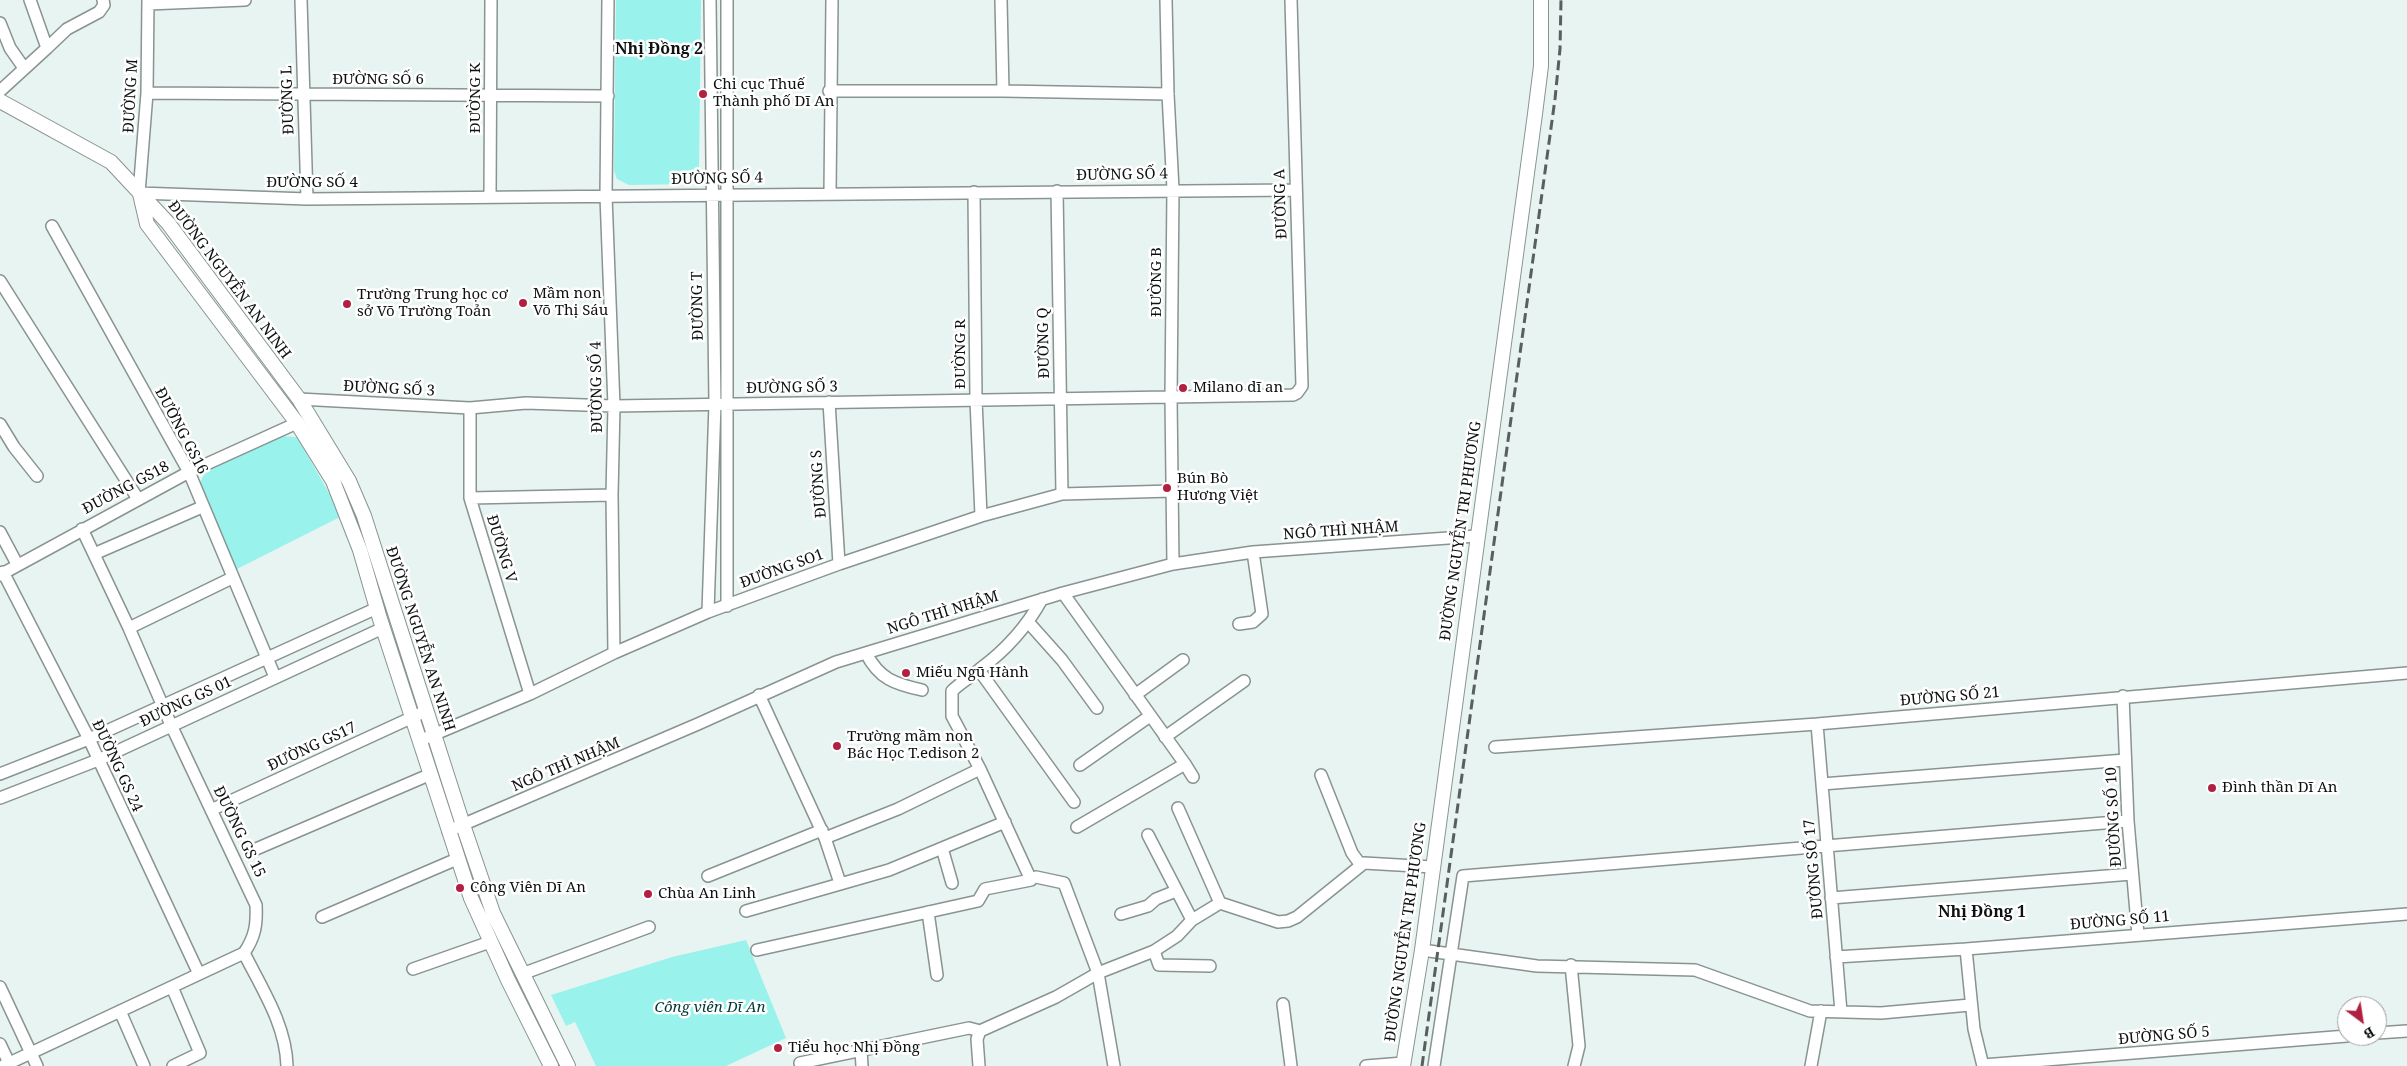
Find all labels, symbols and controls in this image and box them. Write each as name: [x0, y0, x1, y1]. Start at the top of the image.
district label: Nhị Đồng 2: [615, 39, 703, 59]
street label: ĐƯỜNG M: [120, 59, 142, 133]
street label: ĐƯỜNG K: [467, 63, 485, 133]
street label: ĐƯỜNG L: [278, 65, 298, 135]
street label: ĐƯỜNG SỐ 6: [332, 71, 424, 89]
place label: Chi cục Thuế Thành phố Dĩ An: [713, 76, 834, 111]
marker: Chi cục Thuế Thành phố Dĩ An: [697, 88, 709, 100]
street label: ĐƯỜNG SỐ 4: [1076, 165, 1168, 185]
street label: ĐƯỜNG A: [1271, 168, 1291, 240]
street label: ĐƯỜNG SỐ 4: [671, 169, 763, 189]
street label: ĐƯỜNG SỐ 4: [266, 174, 358, 192]
street label: ĐƯỜNG NGUYỄN AN NINH: [164, 197, 294, 363]
street label: ĐƯỜNG B: [1148, 247, 1166, 317]
street label: ĐƯỜNG T: [688, 271, 708, 341]
place label: Mầm non Võ Thị Sáu: [533, 285, 608, 320]
place label: Trường Trung học cơ sở Võ Trường Toản: [357, 286, 508, 321]
marker: Mầm non Võ Thị Sáu: [517, 297, 529, 309]
marker: Trường Trung học cơ sở Võ Trường Toản: [341, 298, 353, 310]
street label: ĐƯỜNG Q: [1034, 307, 1054, 379]
street label: ĐƯỜNG R: [952, 319, 970, 389]
street label: ĐƯỜNG SỐ 4: [587, 341, 607, 433]
street label: ĐƯỜNG SỐ 3: [343, 378, 435, 400]
street label: ĐƯỜNG SỐ 3: [746, 378, 838, 398]
place label: Milano dĩ an: [1193, 379, 1283, 397]
marker: Milano dĩ an: [1177, 382, 1189, 394]
street label: ĐƯỜNG GS16: [151, 385, 211, 477]
street label: ĐƯỜNG NGUYỄN TRI PHƯƠNG: [1437, 420, 1485, 642]
street label: ĐƯỜNG S: [808, 449, 830, 519]
street label: ĐƯỜNG GS18: [80, 458, 172, 518]
place label: Bún Bò Hương Việt: [1177, 470, 1258, 505]
marker: Bún Bò Hương Việt: [1161, 482, 1173, 494]
street label: ĐƯỜNG V: [482, 513, 520, 585]
street label: NGÔ THÌ NHẬM: [1283, 518, 1399, 544]
street label: ĐƯỜNG NGUYỄN AN NINH: [382, 544, 458, 734]
street label: ĐƯỜNG SO1: [738, 546, 826, 592]
street label: NGÔ THÌ NHẬM: [885, 587, 1001, 639]
place label: Miếu Ngũ Hành: [916, 664, 1029, 682]
marker: Miếu Ngũ Hành: [900, 667, 912, 679]
street label: ĐƯỜNG GS 01: [137, 673, 235, 731]
street label: ĐƯỜNG SỐ 21: [1899, 684, 2001, 710]
street label: ĐƯỜNG GS 24: [88, 717, 146, 815]
street label: ĐƯỜNG GS17: [265, 719, 359, 775]
place label: Trường mầm non Bác Học T.edison 2: [847, 728, 979, 763]
street label: NGÔ THÌ NHẬM: [509, 734, 623, 796]
marker: Trường mầm non Bác Học T.edison 2: [831, 740, 843, 752]
street label: ĐƯỜNG SỐ 10: [2102, 767, 2126, 867]
place label: Đình thần Dĩ An: [2222, 779, 2337, 797]
marker: Đình thần Dĩ An: [2206, 782, 2218, 794]
street label: ĐƯỜNG GS 15: [209, 783, 269, 881]
street label: ĐƯỜNG SỐ 17: [1801, 818, 1827, 920]
street label: ĐƯỜNG NGUYỄN TRI PHƯƠNG: [1382, 821, 1430, 1043]
place label: Công Viên Dĩ An: [470, 879, 586, 897]
marker: Công Viên Dĩ An: [454, 882, 466, 894]
place label: Chùa An Linh: [658, 885, 756, 903]
marker: Chùa An Linh: [642, 888, 654, 900]
district label: Nhị Đồng 1: [1938, 902, 2026, 922]
street label: ĐƯỜNG SỐ 11: [2069, 908, 2171, 934]
north arrow: [2337, 996, 2387, 1046]
park label: Công viên Dĩ An: [654, 999, 766, 1017]
street label: ĐƯỜNG SỐ 5: [2118, 1023, 2210, 1049]
text: B: [2361, 1023, 2378, 1044]
place label: Tiểu học Nhị Đồng: [788, 1039, 920, 1057]
marker: Tiểu học Nhị Đồng: [772, 1042, 784, 1054]

